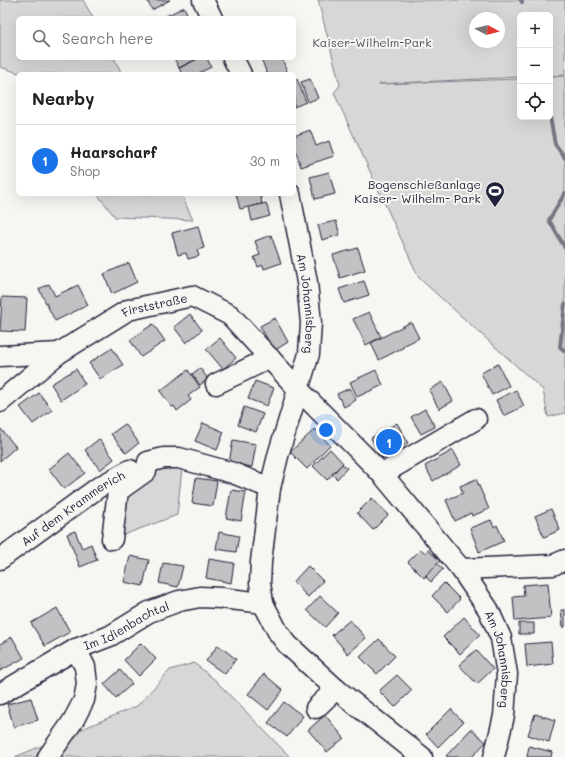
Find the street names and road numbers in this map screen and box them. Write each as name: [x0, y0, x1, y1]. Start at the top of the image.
street label: Am Johannisberg: [294, 252, 319, 354]
street label: Firststraße: [118, 289, 189, 320]
street label: Auf dem Krammerich: [18, 466, 128, 549]
street label: Im Idienbachtal: [81, 597, 171, 653]
street label: Am Johannisberg: [481, 607, 515, 709]

